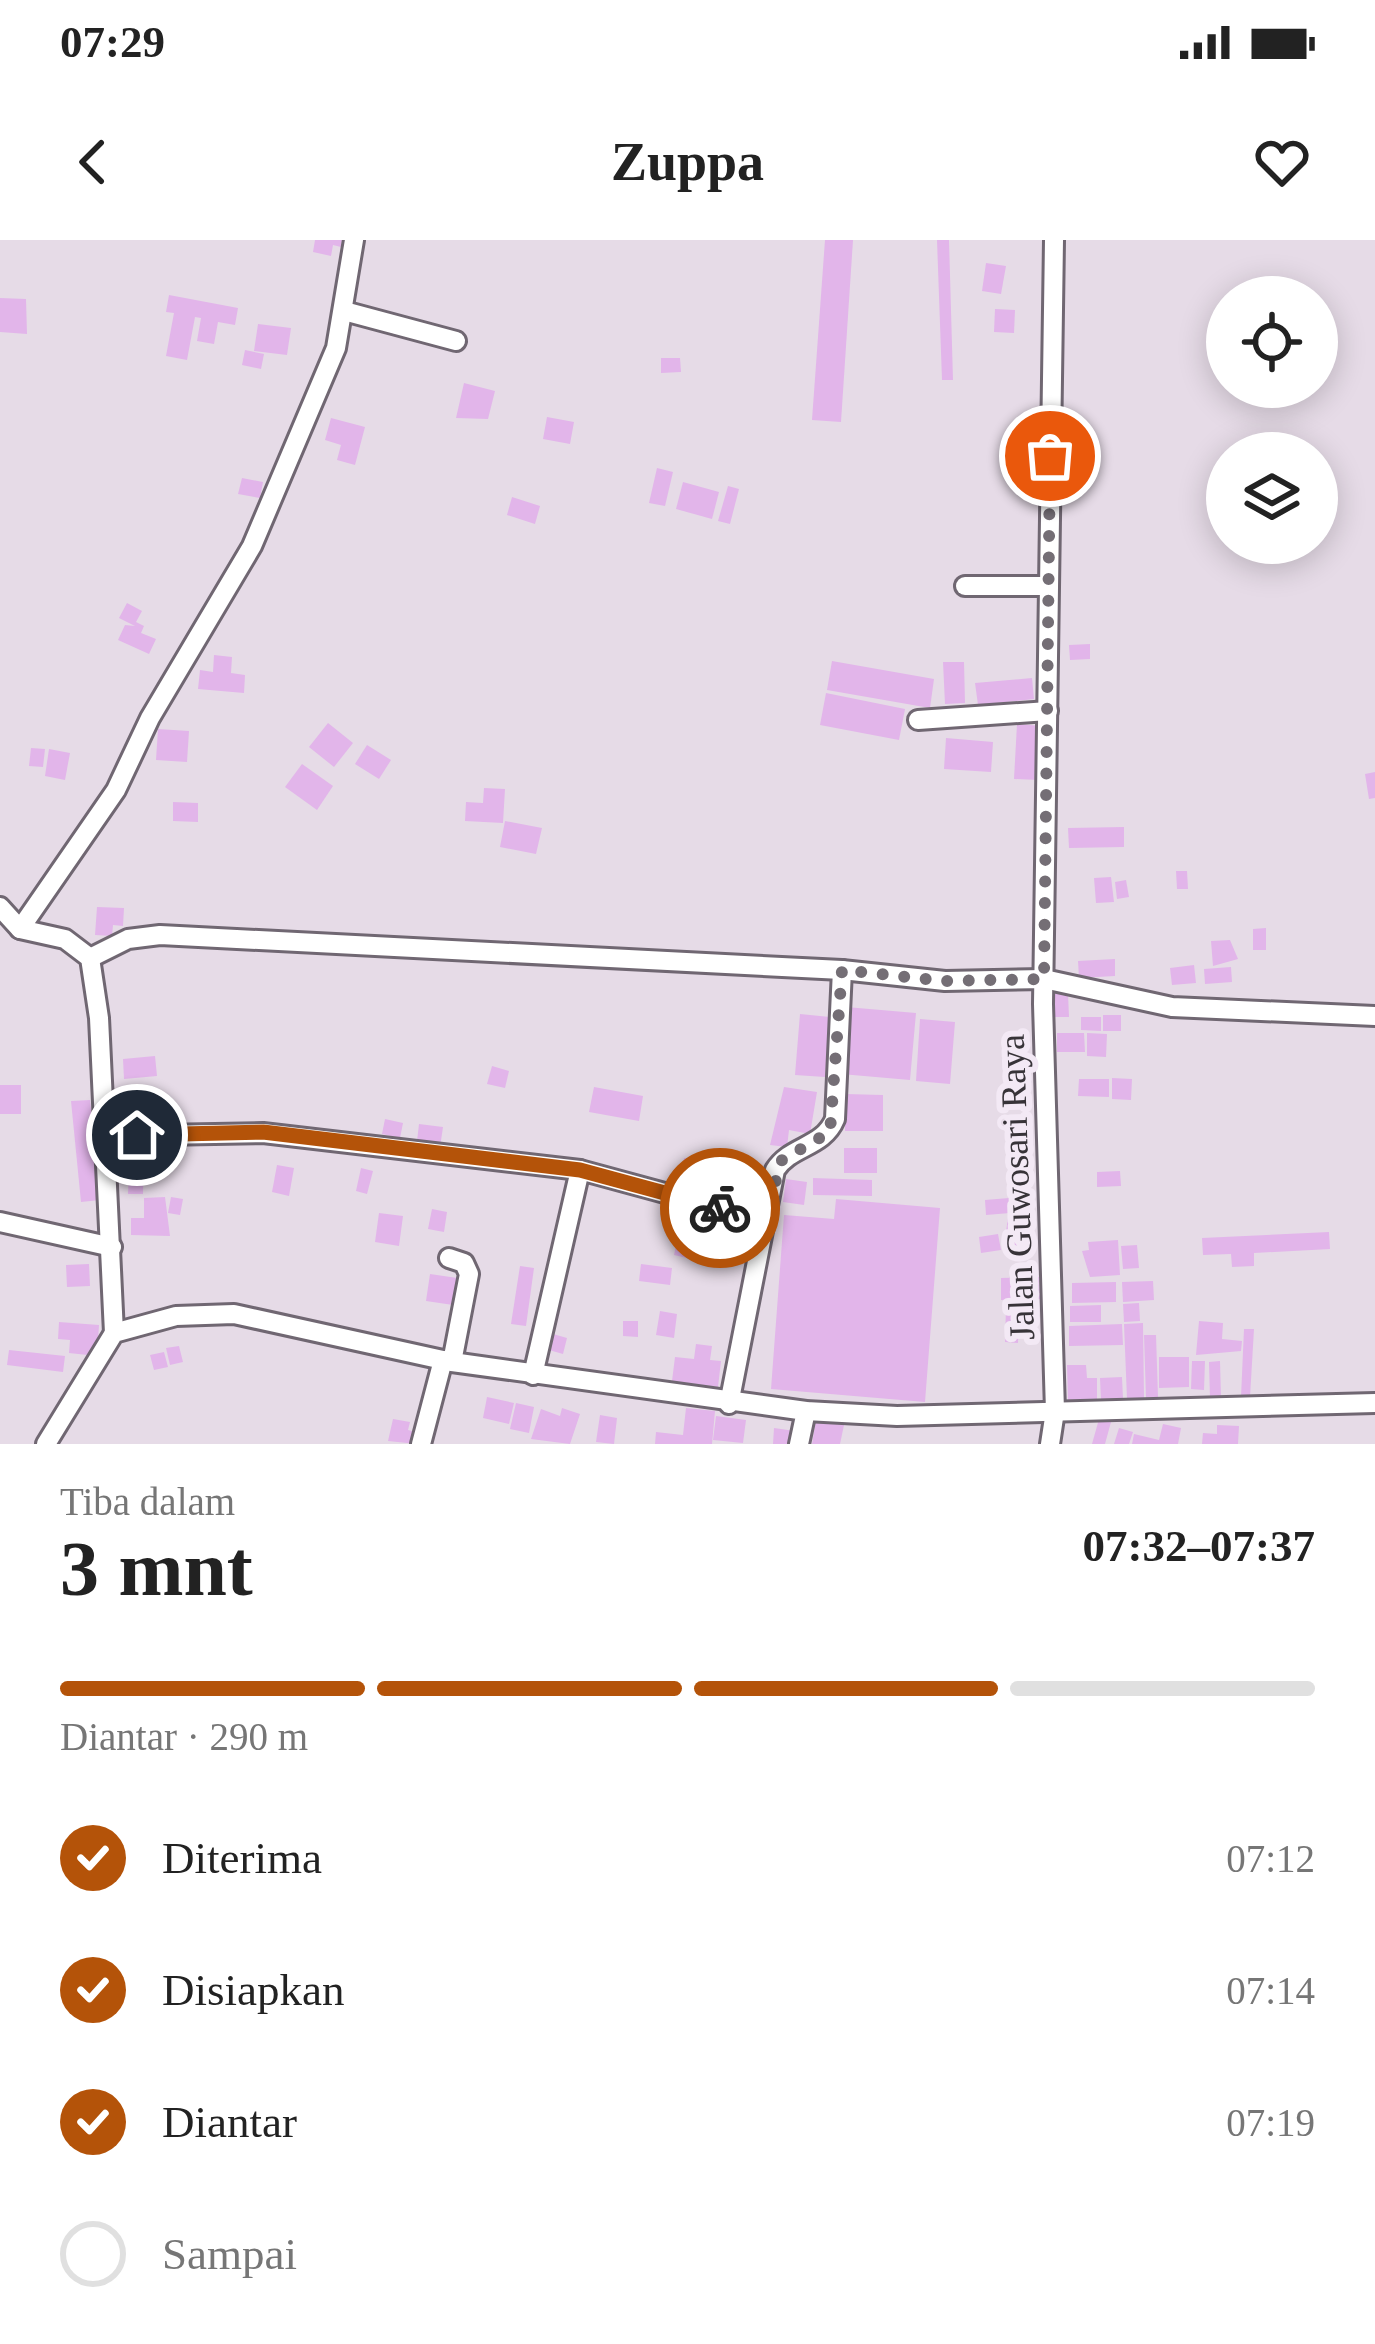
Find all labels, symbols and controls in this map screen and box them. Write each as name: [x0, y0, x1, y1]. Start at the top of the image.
text: 07:29: [60, 17, 165, 67]
icon: back: [60, 129, 126, 195]
icon: heart: [1249, 129, 1315, 195]
text: Zuppa: [611, 132, 764, 192]
map controls: [1206, 276, 1338, 564]
button: locate: [1206, 276, 1338, 408]
pin: [999, 405, 1101, 507]
icon: bag: [1017, 423, 1083, 489]
button: layers: [1206, 432, 1338, 564]
street label: Jalan Guwosari Raya: [992, 1033, 1042, 1341]
pin: [86, 1084, 188, 1186]
icon: home: [104, 1102, 170, 1168]
courier: [660, 1148, 780, 1268]
icon: bike: [687, 1175, 753, 1241]
text: Tiba dalam: [60, 1480, 235, 1523]
text: 07:32–07:37: [1083, 1521, 1315, 1571]
text: 3 mnt: [60, 1525, 253, 1612]
text: Diantar · 290 m: [60, 1715, 308, 1758]
icon: check: [60, 1825, 126, 1891]
text: Diterima: [162, 1833, 322, 1883]
text: 07:12: [1226, 1837, 1315, 1880]
icon: check: [60, 1957, 126, 2023]
text: Disiapkan: [162, 1965, 344, 2015]
text: 07:14: [1226, 1969, 1315, 2012]
icon: check: [60, 2089, 126, 2155]
text: Diantar: [162, 2097, 297, 2147]
text: 07:19: [1226, 2101, 1315, 2144]
text: Sampai: [162, 2229, 297, 2279]

